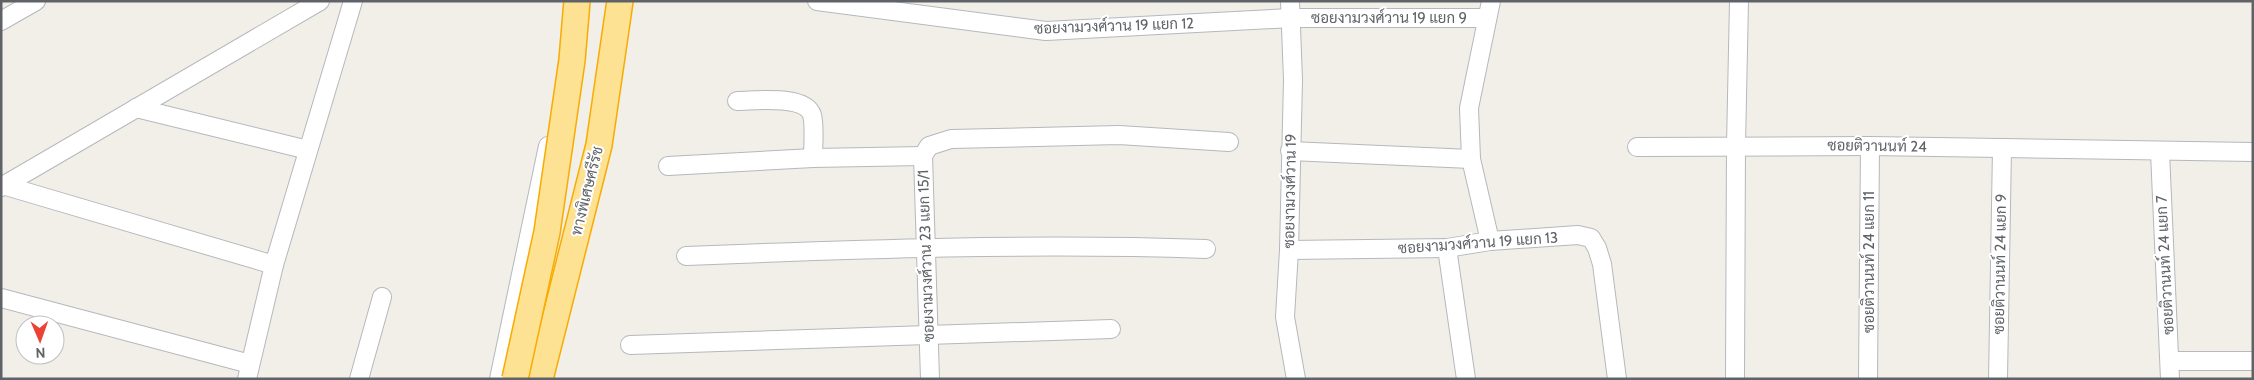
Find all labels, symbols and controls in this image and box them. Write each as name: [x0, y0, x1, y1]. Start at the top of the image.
street label: ซอยงามวงศ์วาน 19 แยก 9: [1311, 8, 1467, 27]
street label: ซอยงามวงศ์วาน 19 แยก 12: [1034, 13, 1194, 38]
street label: ซอยงามวงศ์วาน 19: [1279, 133, 1300, 249]
street label: ซอยติวานนท์ 24: [1827, 135, 1927, 156]
street label: ทางพิเศษศรีรัช: [566, 144, 607, 237]
street label: ซอยงามวงศ์วาน 23 แยก 15/1: [913, 169, 938, 343]
street label: ซอยติวานนท์ 24 แยก 11: [1859, 191, 1878, 333]
street label: ซอยติวานนท์ 24 แยก 9: [1989, 193, 2010, 335]
street label: ซอยติวานนท์ 24 แยก 7: [2151, 194, 2178, 335]
street label: ซอยงามวงศ์วาน 19 แยก 13: [1397, 227, 1559, 258]
north arrow: [15, 315, 65, 365]
text: N: [35, 344, 46, 362]

